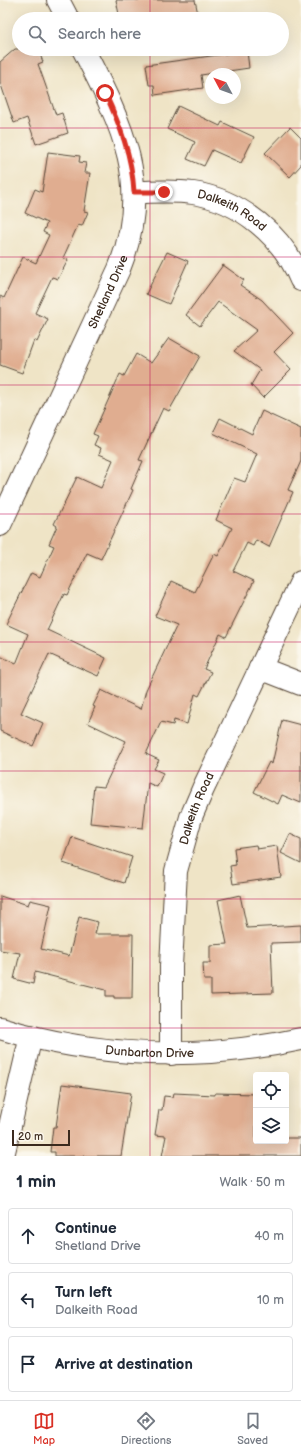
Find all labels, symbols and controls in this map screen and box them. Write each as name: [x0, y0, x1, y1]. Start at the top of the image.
search box: [12, 12, 289, 56]
icon: search: [26, 23, 48, 45]
text: Search here: [58, 25, 141, 44]
north arrow: [205, 68, 241, 104]
route start: [96, 84, 114, 102]
route end: [155, 183, 173, 201]
street label: Dalkeith Road: [196, 186, 270, 234]
street label: Shetland Drive: [85, 253, 131, 331]
street label: Dalkeith Road: [176, 770, 217, 846]
street label: Dunbarton Drive: [104, 1042, 194, 1061]
map controls: [253, 1072, 289, 1144]
button: locate: [253, 1072, 289, 1108]
button: layers: [253, 1108, 289, 1144]
scale bar: [12, 1128, 70, 1147]
text: 20 m: [18, 1130, 43, 1143]
text: 1 min: [16, 1172, 56, 1192]
text: Walk · 50 m: [219, 1174, 285, 1190]
text: Continue: [55, 1219, 117, 1238]
icon: ahead: [17, 1225, 39, 1247]
text: 40 m: [254, 1228, 284, 1244]
text: Shetland Drive: [55, 1238, 141, 1254]
text: Turn left: [55, 1283, 112, 1302]
icon: left: [17, 1289, 39, 1311]
text: 10 m: [257, 1292, 284, 1308]
text: Dalkeith Road: [55, 1302, 138, 1318]
icon: arrive: [17, 1353, 39, 1375]
text: Arrive at destination: [55, 1355, 193, 1374]
tab: Map: [33, 1410, 55, 1447]
tab: Directions: [121, 1410, 171, 1447]
tab: Saved: [237, 1410, 268, 1447]

